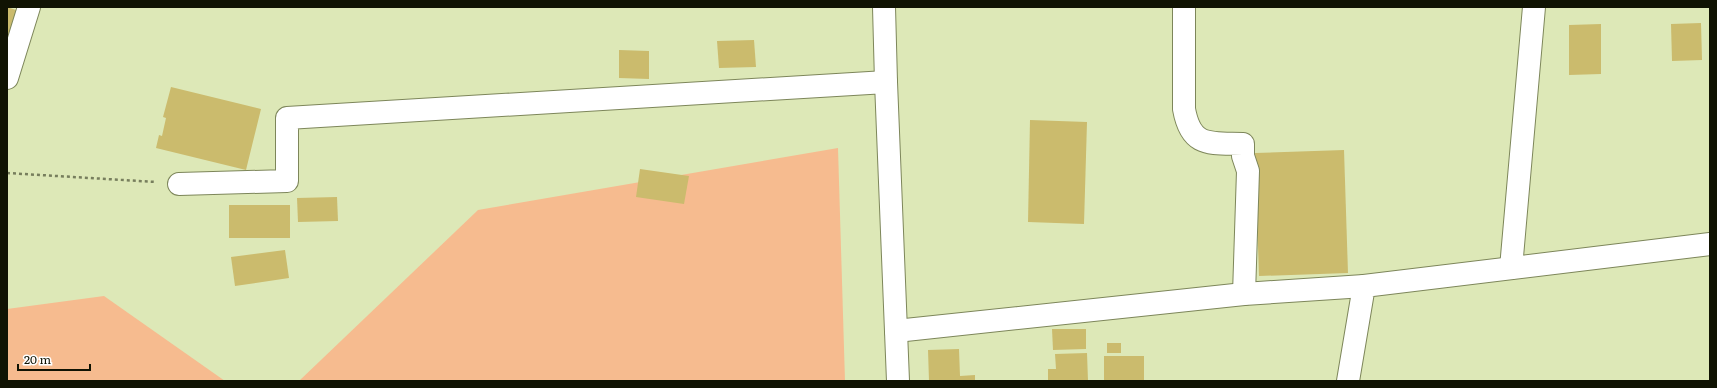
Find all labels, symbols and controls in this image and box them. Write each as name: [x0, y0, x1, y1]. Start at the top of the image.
scale bar: [18, 346, 90, 372]
text: 20 m: [24, 350, 51, 368]

